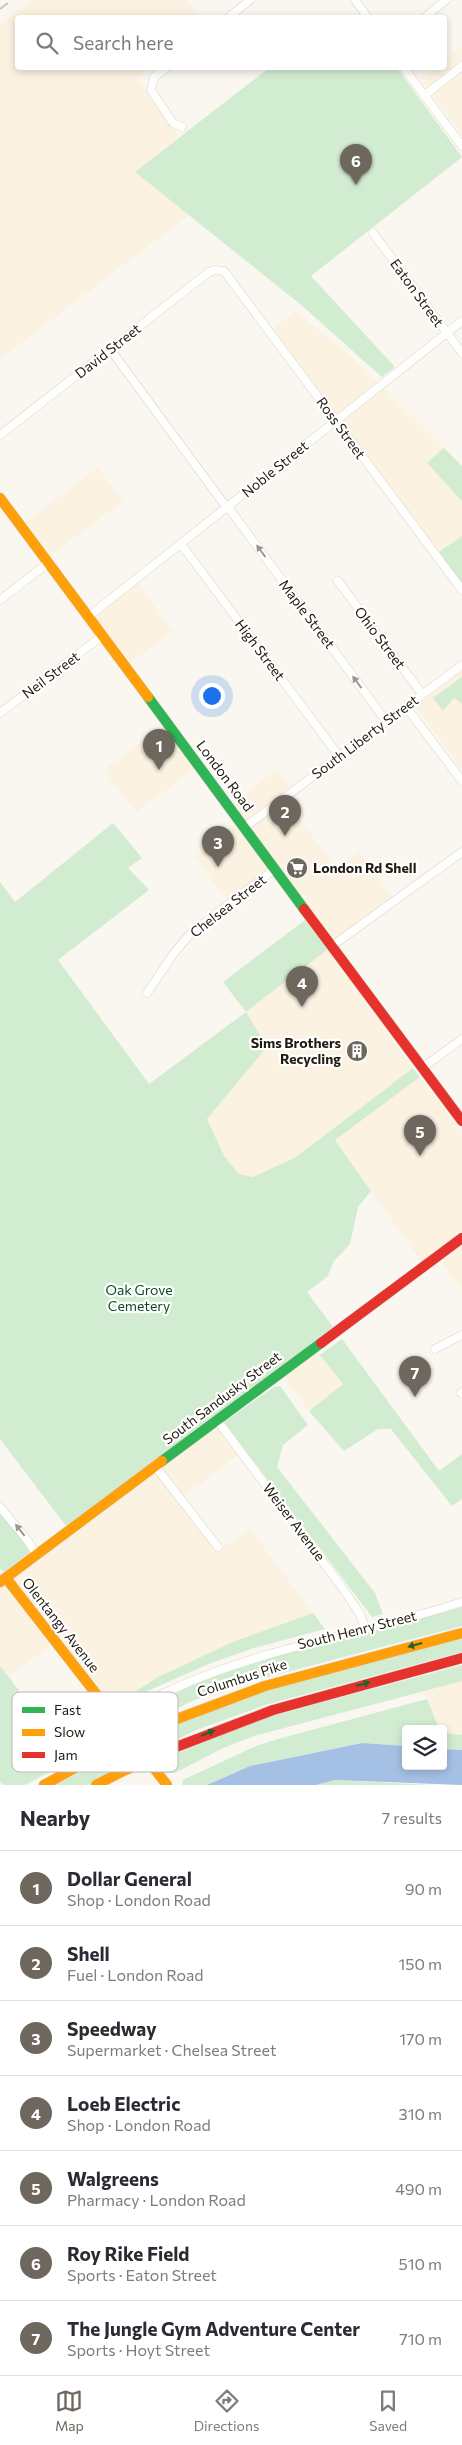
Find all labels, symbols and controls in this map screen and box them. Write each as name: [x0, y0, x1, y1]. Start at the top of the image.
search box: [15, 15, 447, 70]
icon: search: [33, 29, 61, 57]
text: Search here: [73, 31, 173, 54]
pin: 6: [340, 144, 372, 185]
street label: Eaton Street: [387, 255, 448, 330]
street label: David Street: [71, 320, 144, 381]
street label: Ross Street: [313, 394, 370, 462]
street label: Noble Street: [238, 437, 311, 501]
one-way arrow: [256, 545, 266, 558]
street label: Maple Street: [276, 576, 339, 652]
street label: Ohio Street: [351, 603, 410, 672]
street label: High Street: [232, 616, 289, 684]
street label: Neil Street: [19, 647, 83, 702]
one-way arrow: [352, 675, 362, 689]
your location: [199, 683, 225, 709]
street label: South Liberty Street: [308, 691, 422, 782]
pin: 1: [143, 729, 175, 770]
street label: London Road: [193, 737, 258, 814]
pin: 2: [269, 795, 301, 836]
pin: 3: [202, 826, 234, 867]
supermarket icon: London Rd Shell: [285, 856, 309, 880]
place label: London Rd Shell: [313, 859, 416, 876]
street label: Chelsea Street: [186, 870, 269, 941]
pin: 4: [286, 966, 318, 1007]
place label: Sims Brothers Recycling: [251, 1034, 341, 1067]
building icon: Sims Brothers Recycling: [345, 1039, 369, 1063]
pin: 5: [404, 1115, 436, 1156]
park label: Oak Grove Cemetery: [105, 1281, 173, 1314]
street label: South Sandusky Street: [159, 1347, 284, 1448]
pin: 7: [399, 1356, 431, 1397]
street label: Weiser Avenue: [260, 1479, 329, 1564]
one-way arrow: [14, 1524, 25, 1537]
street label: Olentangy Avenue: [19, 1574, 104, 1676]
street label: South Henry Street: [296, 1606, 418, 1652]
one-way arrow: [407, 1641, 422, 1649]
street label: Columbus Pike: [195, 1655, 289, 1700]
one-way arrow: [355, 1680, 370, 1688]
legend: [12, 1692, 178, 1772]
text: Fast: [54, 1701, 81, 1718]
text: Slow: [54, 1723, 85, 1740]
map controls: [402, 1725, 447, 1770]
button: layers: [402, 1725, 447, 1770]
one-way arrow: [201, 1729, 216, 1737]
text: Jam: [54, 1746, 78, 1763]
text: Nearby: [20, 1805, 90, 1830]
text: 7 results: [382, 1808, 442, 1827]
text: Dollar General: [67, 1867, 192, 1890]
text: 1: [32, 1879, 40, 1898]
text: 90 m: [405, 1879, 442, 1898]
text: Shop · London Road: [67, 1890, 211, 1909]
text: Shell: [67, 1942, 110, 1965]
text: 2: [31, 1954, 41, 1973]
text: 150 m: [399, 1954, 442, 1973]
text: Fuel · London Road: [67, 1965, 204, 1984]
text: Speedway: [67, 2017, 157, 2040]
text: 3: [31, 2029, 41, 2048]
text: 170 m: [399, 2029, 442, 2048]
text: Supermarket · Chelsea Street: [67, 2040, 276, 2059]
text: Loeb Electric: [67, 2092, 180, 2115]
text: 4: [31, 2104, 41, 2123]
text: 310 m: [399, 2104, 442, 2123]
text: Shop · London Road: [67, 2115, 211, 2134]
text: Walgreens: [67, 2167, 159, 2190]
text: 5: [31, 2179, 41, 2198]
text: 490 m: [395, 2179, 442, 2198]
text: Pharmacy · London Road: [67, 2190, 246, 2209]
text: Roy Rike Field: [67, 2242, 189, 2265]
text: 6: [31, 2254, 41, 2273]
text: 510 m: [399, 2254, 442, 2273]
text: Sports · Eaton Street: [67, 2265, 217, 2284]
text: The Jungle Gym Adventure Center: [67, 2317, 360, 2340]
text: 7: [32, 2329, 40, 2348]
text: 710 m: [399, 2329, 442, 2348]
text: Sports · Hoyt Street: [67, 2340, 210, 2359]
tab: Map: [55, 2387, 84, 2434]
tab: Directions: [194, 2387, 259, 2434]
tab: Saved: [369, 2387, 407, 2434]

